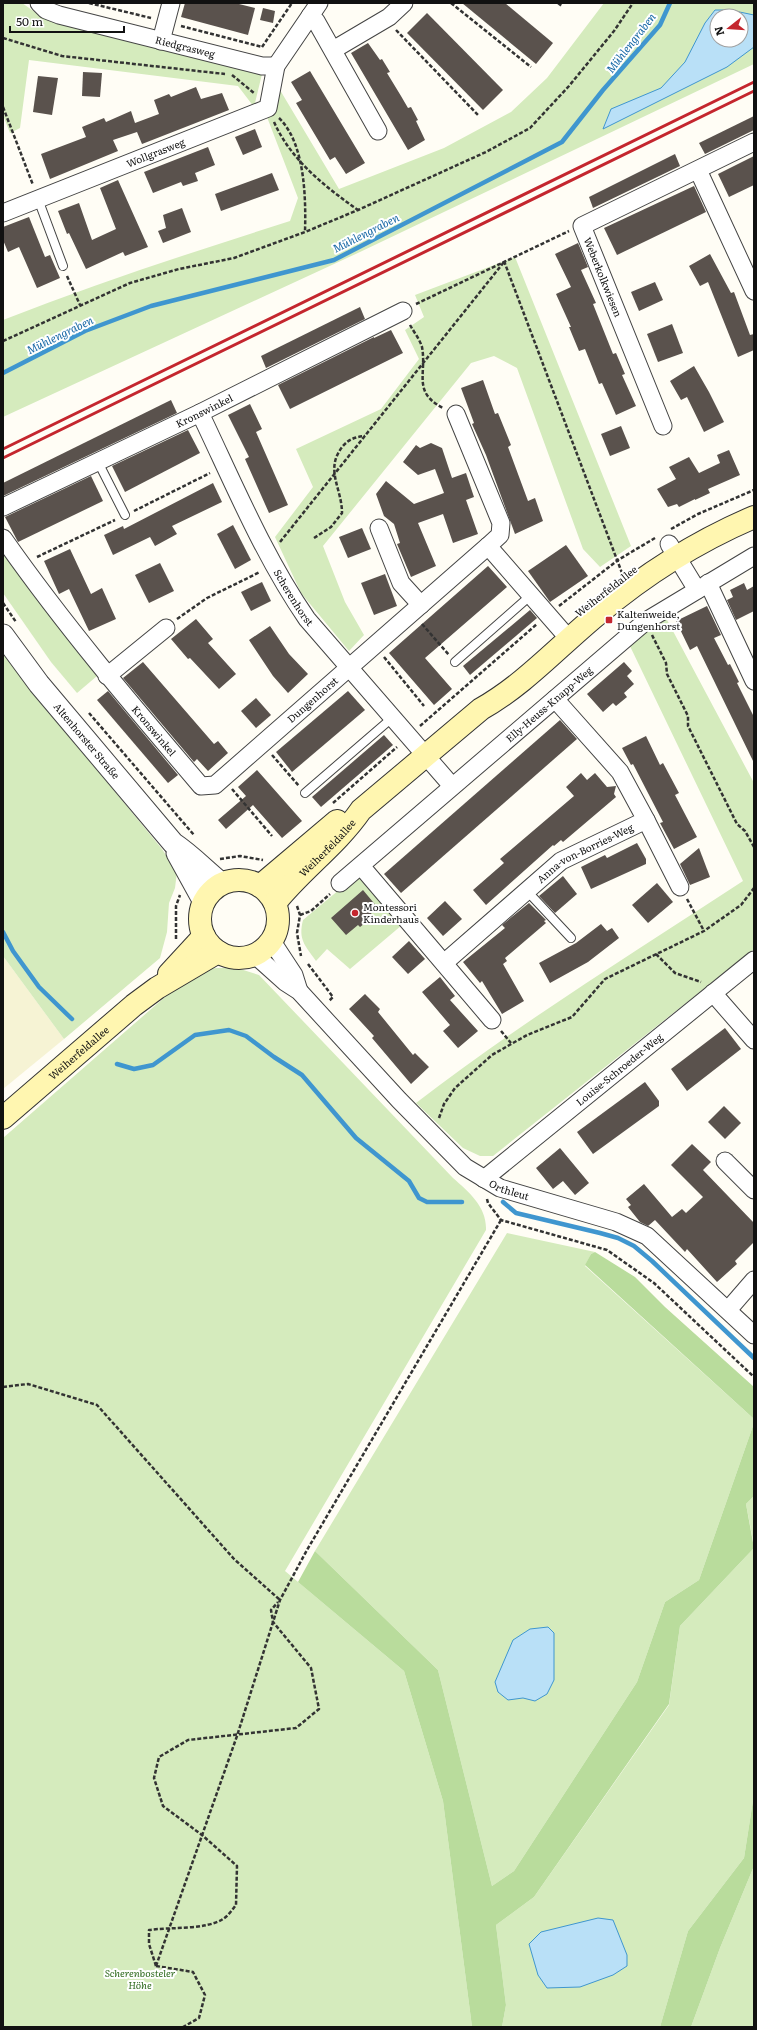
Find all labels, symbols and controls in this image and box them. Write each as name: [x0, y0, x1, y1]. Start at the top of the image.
scale bar: [10, 8, 124, 34]
north arrow: [709, 8, 749, 48]
water label: Mühlengraben: [602, 9, 659, 76]
text: 50 m: [16, 12, 43, 30]
text: N: [709, 24, 727, 38]
street label: Riedgrasweg: [154, 31, 217, 61]
street label: Wollgrasweg: [124, 134, 187, 170]
water label: Mühlengraben: [330, 208, 402, 256]
street label: Weberkolkwiesen: [581, 235, 626, 319]
water label: Mühlengraben: [24, 311, 96, 357]
street label: Kronswinkel: [173, 390, 236, 431]
street label: Weiherfeldallee: [571, 561, 640, 620]
street label: Scherenhorst: [271, 566, 318, 629]
place label: Kaltenweide, Dungenhorst: [617, 606, 680, 633]
marker: Kaltenweide, Dungenhorst: [604, 615, 614, 625]
street label: Elly-Heuss-Knapp-Weg: [502, 662, 595, 745]
street label: Dungenhorst: [283, 673, 341, 726]
street label: Altenhorster Straße: [51, 699, 124, 782]
street label: Kronswinkel: [129, 702, 181, 759]
street label: Weiherfeldallee: [295, 815, 359, 880]
street label: Anna-von-Borries-Weg: [533, 819, 636, 886]
place label: Montessori Kinderhaus: [363, 899, 419, 926]
marker: Montessori Kinderhaus: [350, 908, 360, 918]
street label: Weiherfeldallee: [45, 1022, 112, 1083]
street label: Louise-Schroeder-Weg: [572, 1029, 666, 1109]
street label: Orthleut: [486, 1175, 531, 1203]
park label: Scherenbosteler Höhe: [105, 1965, 176, 1992]

